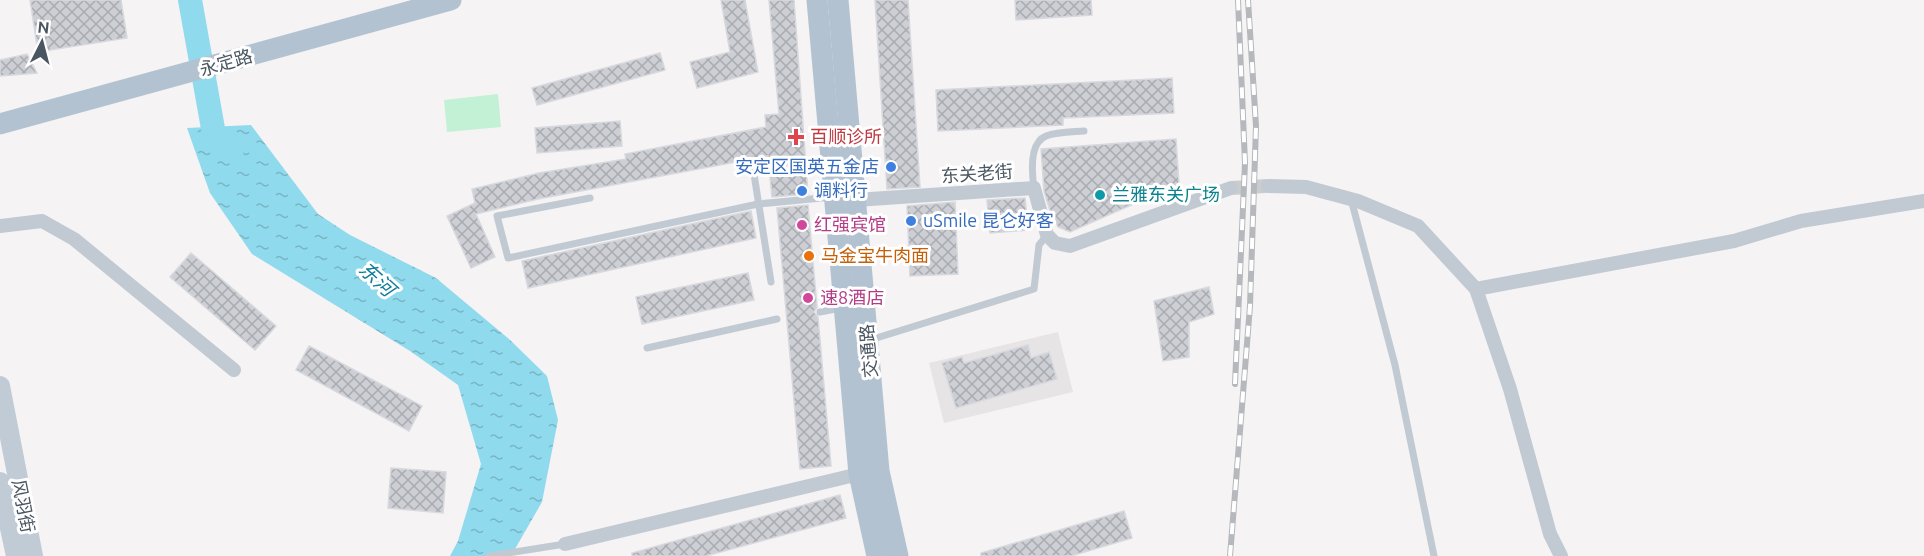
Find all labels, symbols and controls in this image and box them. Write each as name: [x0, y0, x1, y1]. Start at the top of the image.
north arrow: [12, 12, 72, 72]
text: N: [37, 18, 50, 37]
street label: 永定路: [197, 45, 254, 79]
place label: 百顺诊所: [810, 126, 882, 146]
marker: 百顺诊所: [787, 128, 805, 146]
place label: 安定区国英五金店: [735, 156, 879, 176]
marker: 安定区国英五金店: [884, 160, 898, 174]
street label: 东关老街: [940, 161, 1014, 185]
place label: 调料行: [814, 180, 868, 200]
marker: 调料行: [795, 184, 809, 198]
place label: 兰雅东关广场: [1112, 184, 1220, 204]
marker: 兰雅东关广场: [1093, 188, 1107, 202]
place label: uSmile 昆仑好客: [923, 210, 1053, 230]
place label: 红强宾馆: [814, 214, 886, 234]
marker: uSmile 昆仑好客: [904, 214, 918, 228]
marker: 红强宾馆: [795, 218, 809, 232]
place label: 马金宝牛肉面: [821, 245, 929, 265]
marker: 马金宝牛肉面: [802, 249, 816, 263]
water label: 东河: [355, 257, 403, 303]
place label: 速8酒店: [820, 287, 884, 307]
marker: 速8酒店: [801, 291, 815, 305]
street label: 交通路: [856, 323, 880, 379]
street label: 风羽街: [9, 477, 39, 534]

